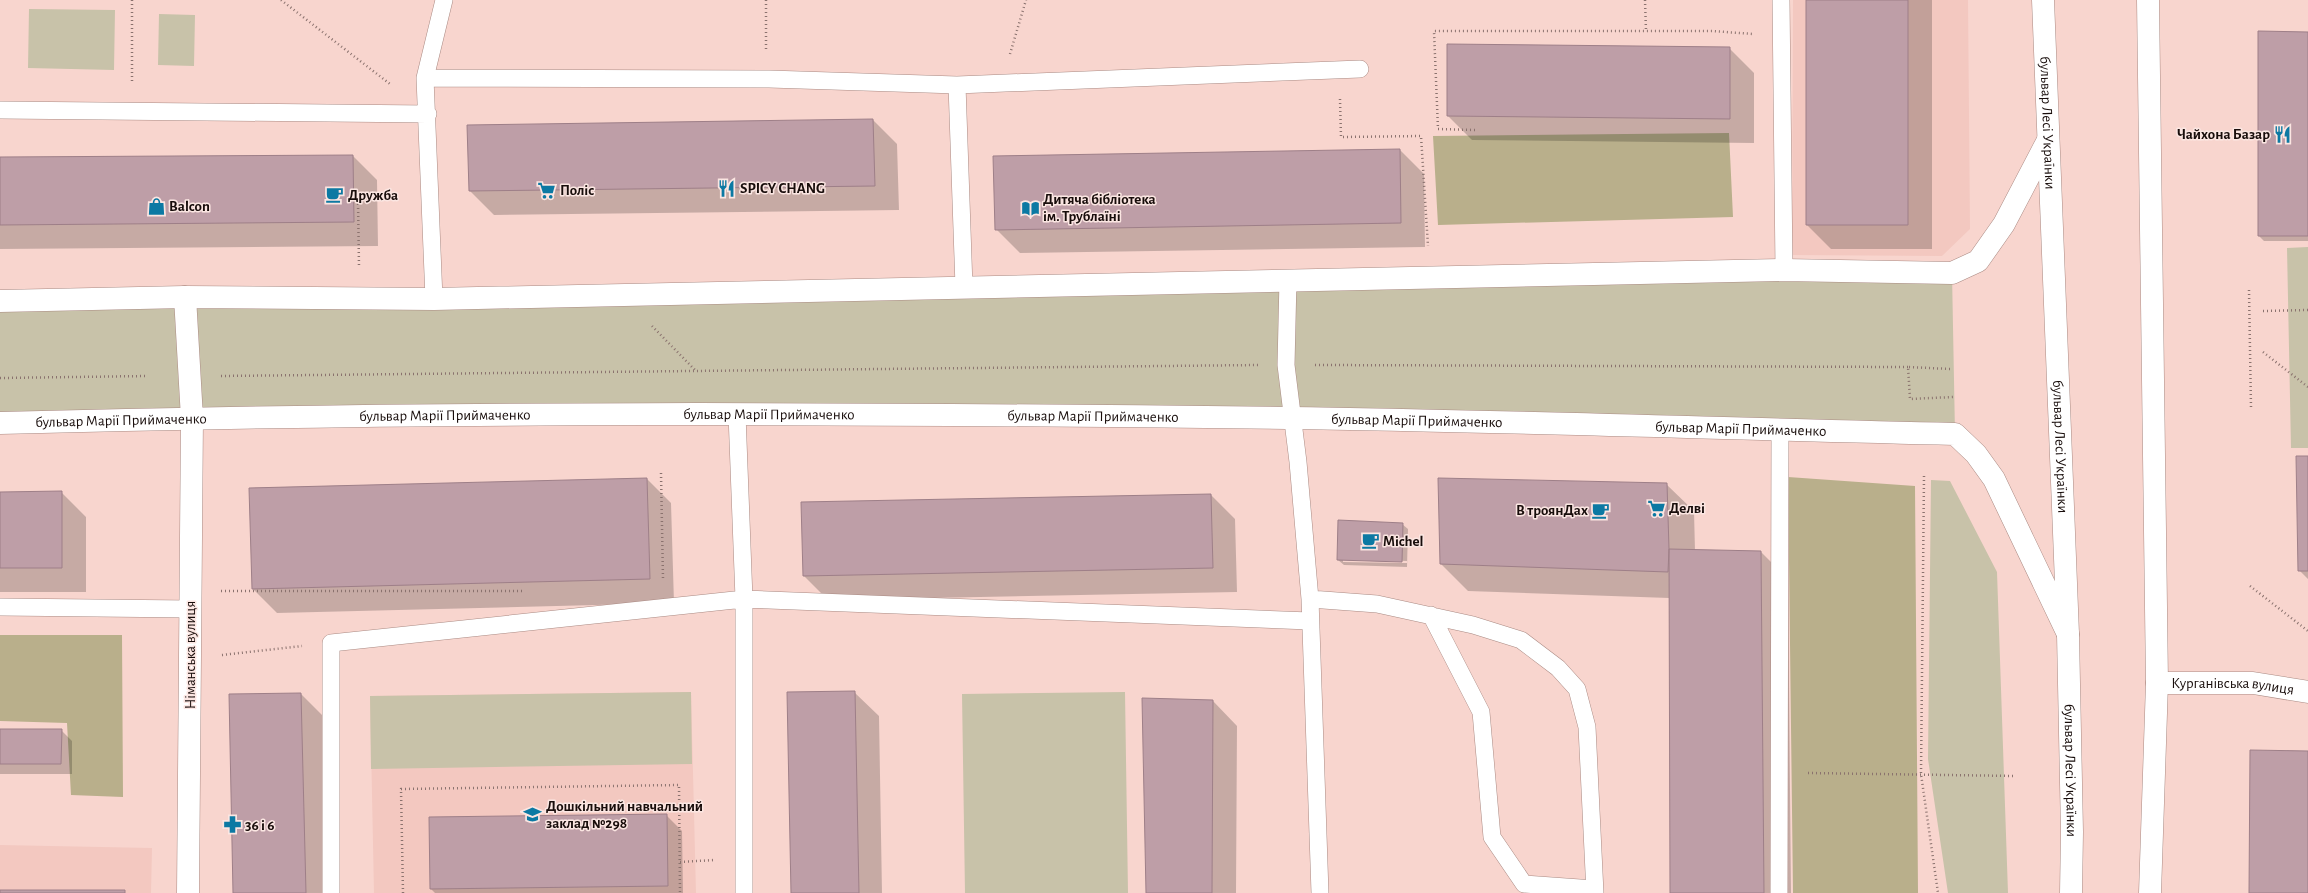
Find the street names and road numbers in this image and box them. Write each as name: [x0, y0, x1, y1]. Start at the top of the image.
street label: бульвар Лесі Українки: [2038, 56, 2058, 190]
street label: бульвар Лесі Українки: [2050, 380, 2071, 514]
street label: бульвар Марії Приймаченко: [359, 407, 531, 423]
street label: бульвар Марії Приймаченко: [683, 407, 855, 422]
street label: бульвар Марії Приймаченко: [1007, 408, 1179, 424]
street label: бульвар Марії Приймаченко: [35, 411, 207, 430]
street label: бульвар Марії Приймаченко: [1331, 411, 1503, 430]
street label: бульвар Марії Приймаченко: [1655, 419, 1827, 438]
street label: Німанська вулиця: [183, 601, 198, 709]
street label: Курганівська вулиця: [2171, 675, 2295, 697]
street label: бульвар Лесі Українки: [2062, 704, 2080, 837]

